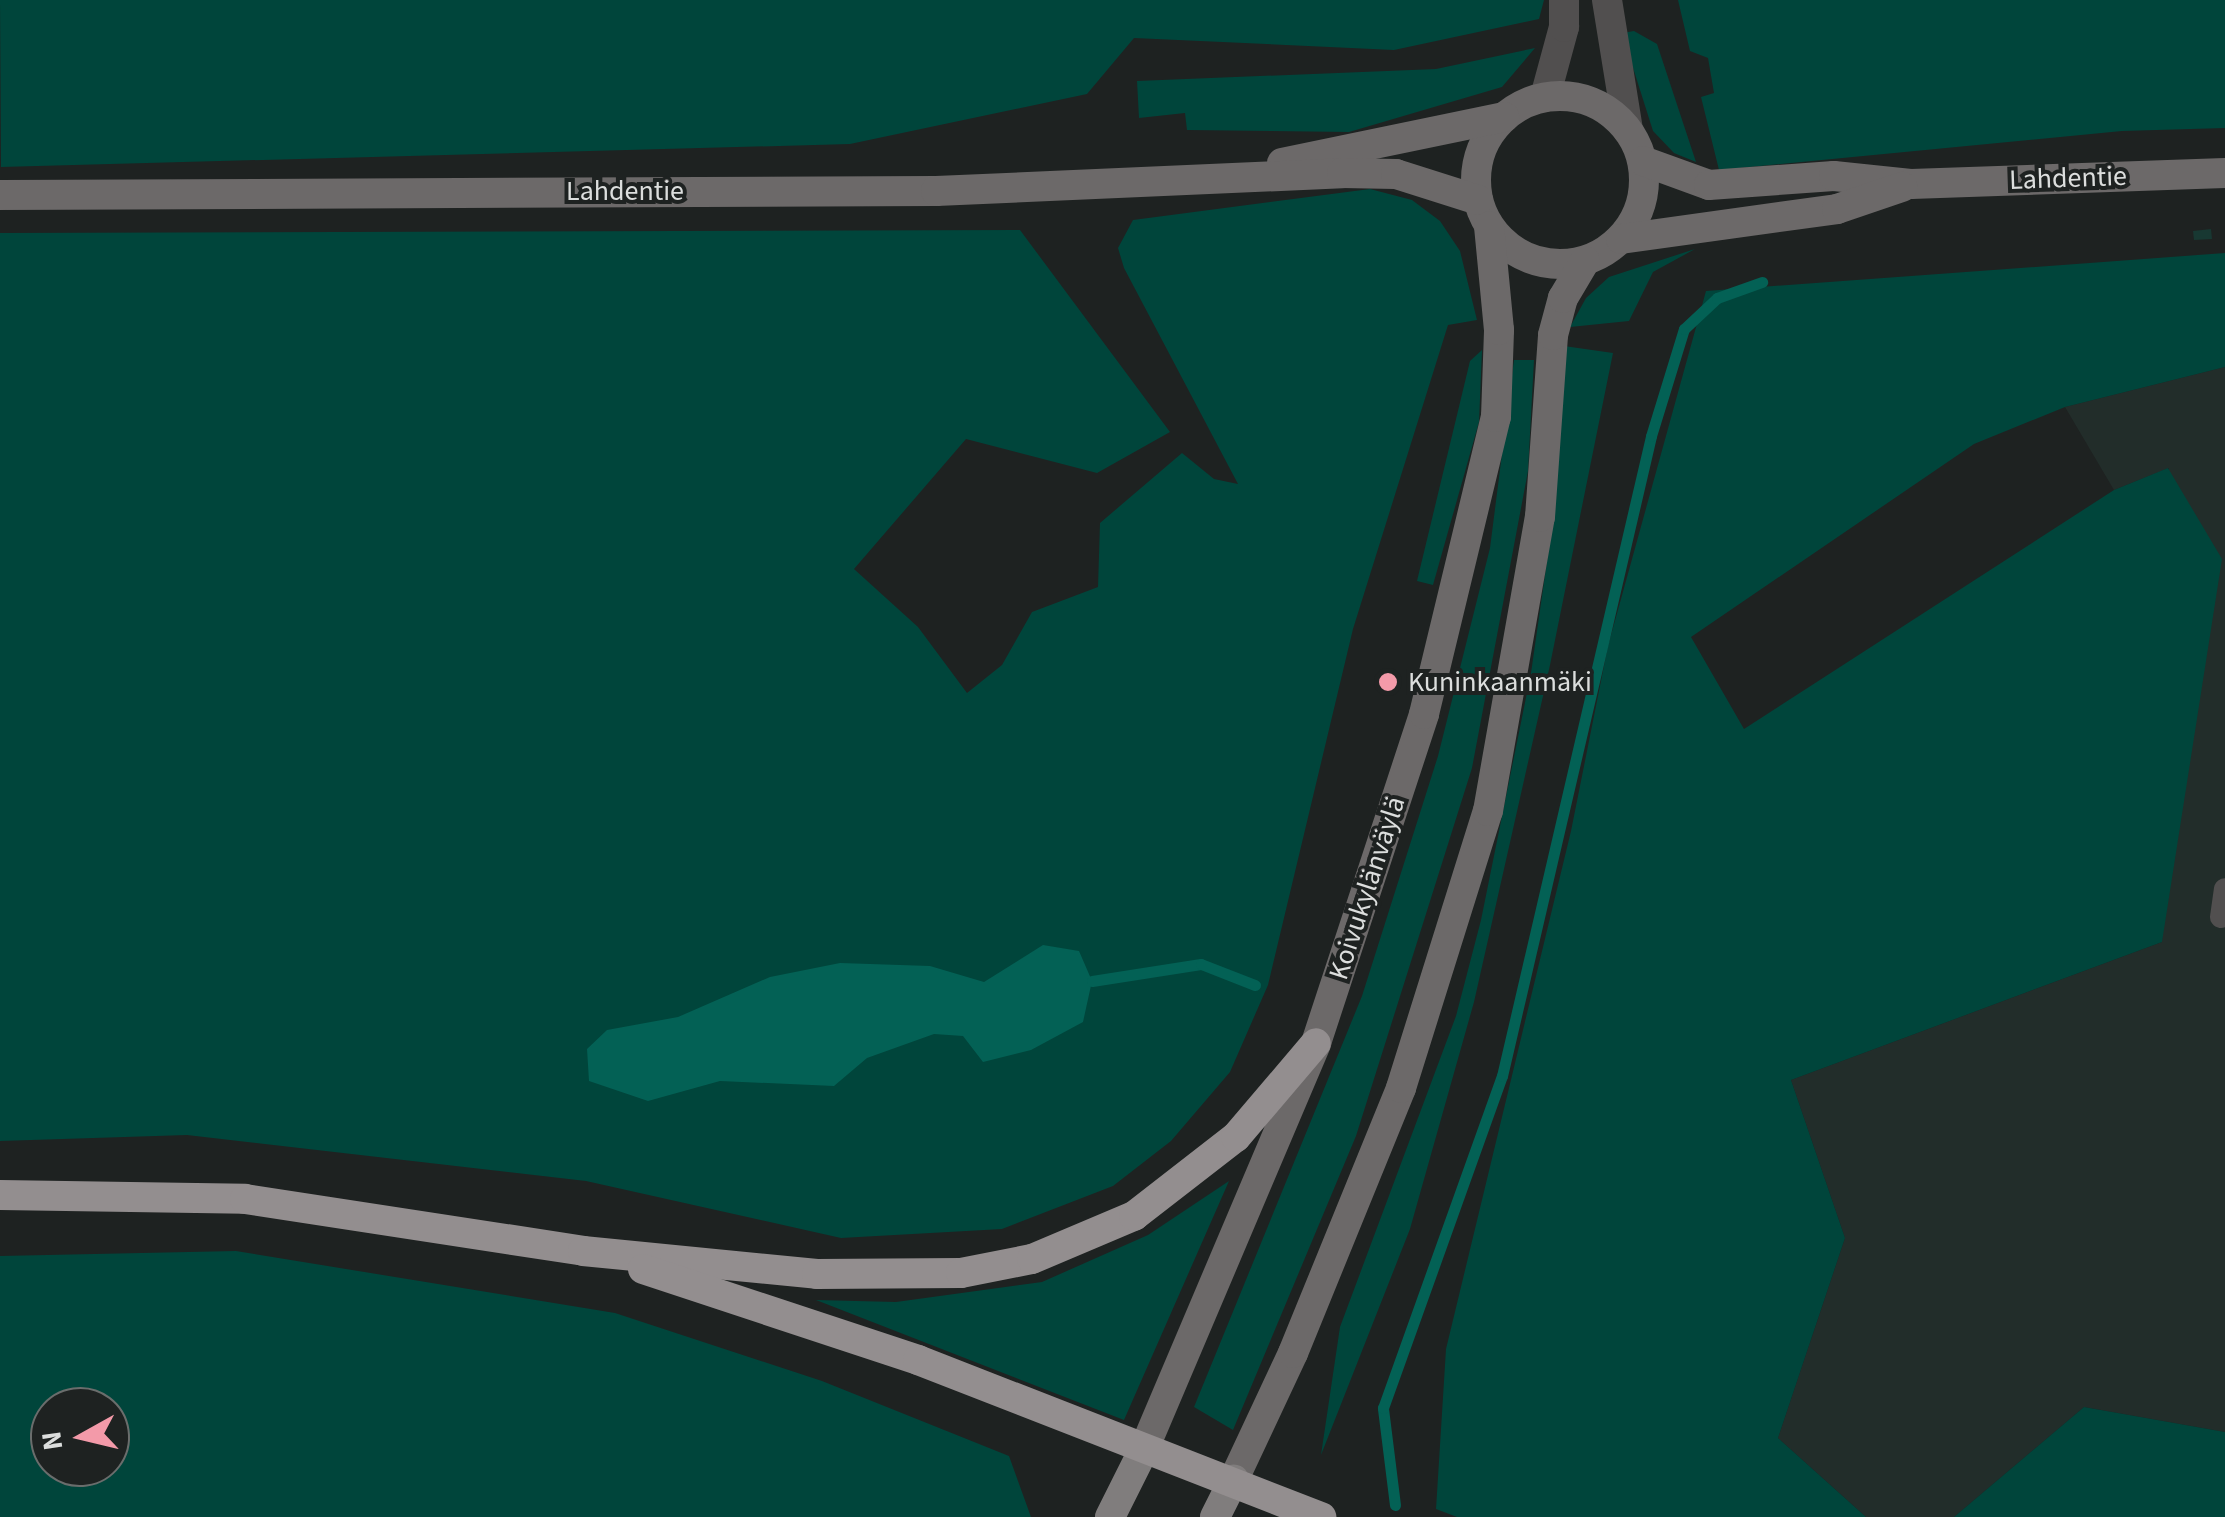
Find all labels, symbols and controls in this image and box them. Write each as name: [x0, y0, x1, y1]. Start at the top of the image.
street label: Lahdentie: [2008, 159, 2128, 197]
street label: Lahdentie: [566, 174, 684, 208]
place label: Kuninkaanmäki: [1408, 665, 1592, 699]
marker: Kuninkaanmäki: [1377, 671, 1399, 693]
street label: Koivukylänväylä: [1322, 792, 1412, 984]
north arrow: [30, 1387, 130, 1487]
text: N: [31, 1429, 73, 1453]

